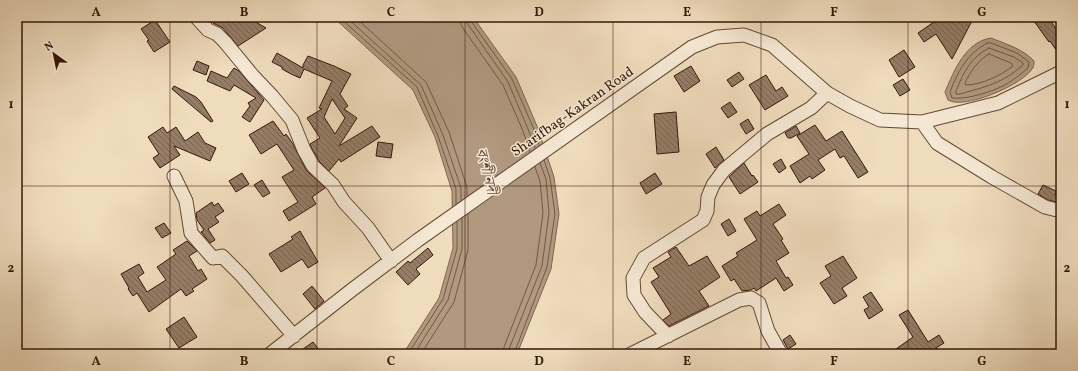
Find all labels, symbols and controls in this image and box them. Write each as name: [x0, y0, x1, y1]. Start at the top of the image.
text: A: [91, 4, 101, 22]
text: B: [240, 4, 249, 22]
text: C: [387, 4, 395, 22]
text: D: [534, 4, 544, 22]
text: E: [683, 4, 691, 22]
text: F: [830, 4, 838, 22]
text: G: [977, 4, 987, 22]
north arrow: [34, 34, 74, 74]
text: N: [42, 38, 57, 55]
street label: Sharifbag-Kakran Road: [508, 63, 638, 162]
text: 1: [8, 96, 14, 114]
text: 1: [1064, 96, 1070, 114]
water label: বংশী নদী: [470, 146, 502, 199]
text: 2: [8, 260, 15, 278]
text: 2: [1064, 260, 1071, 278]
text: A: [91, 353, 101, 371]
text: B: [240, 353, 249, 371]
text: C: [387, 353, 395, 371]
text: D: [534, 353, 544, 371]
text: E: [683, 353, 691, 371]
text: F: [830, 353, 838, 371]
text: G: [977, 353, 987, 371]

